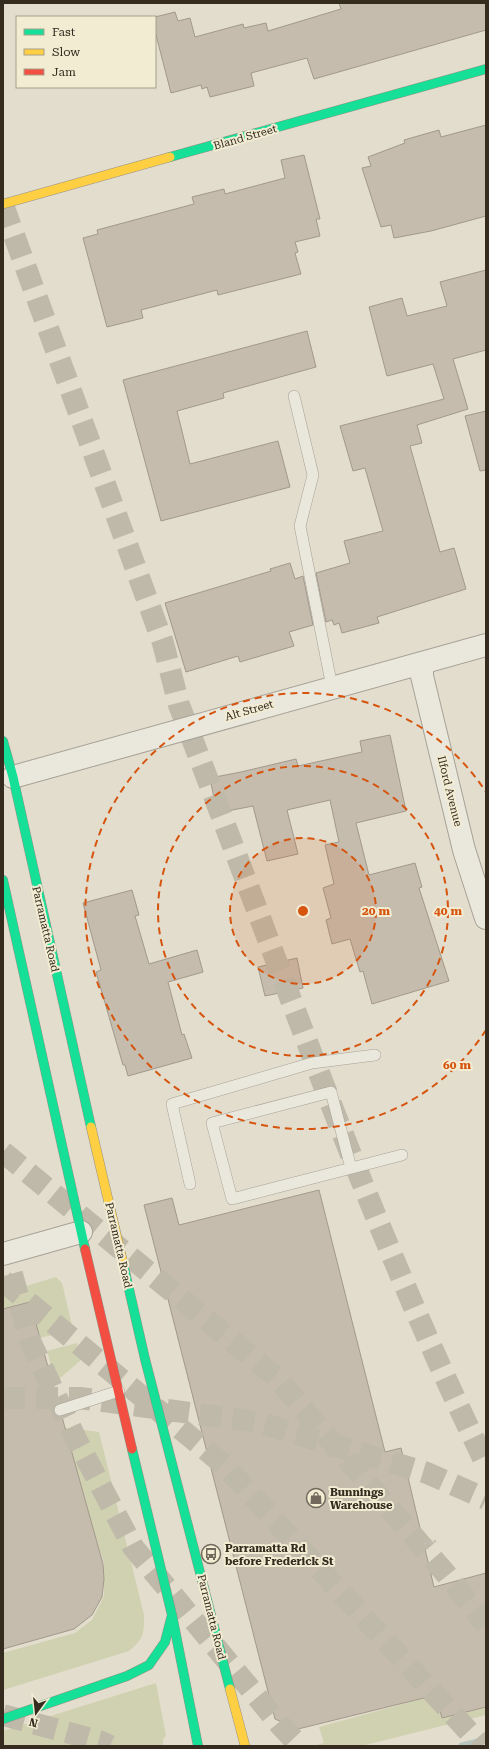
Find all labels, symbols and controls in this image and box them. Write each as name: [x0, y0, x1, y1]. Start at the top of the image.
legend: [16, 16, 156, 88]
text: Fast: [52, 25, 76, 39]
text: Slow: [52, 45, 80, 59]
text: Jam: [52, 65, 76, 79]
street label: Bland Street: [212, 122, 278, 153]
street label: Alt Street: [223, 697, 275, 724]
street label: Ilford Avenue: [434, 755, 465, 828]
street label: Parramatta Road: [29, 885, 62, 973]
centre of rings: [296, 904, 310, 918]
text: 20 m: [362, 904, 390, 918]
text: 40 m: [434, 904, 462, 918]
text: 60 m: [443, 1058, 471, 1072]
street label: Parramatta Road: [102, 1201, 135, 1289]
place label: Bunnings Warehouse: [330, 1486, 393, 1512]
shop icon: Bunnings Warehouse: [305, 1487, 327, 1509]
place label: Parramatta Rd before Frederick St: [225, 1542, 334, 1568]
bus stop icon: Parramatta Rd before Frederick St: [200, 1543, 222, 1565]
street label: Parramatta Road: [195, 1573, 228, 1661]
north arrow: [16, 1693, 56, 1733]
text: N: [27, 1715, 39, 1730]

